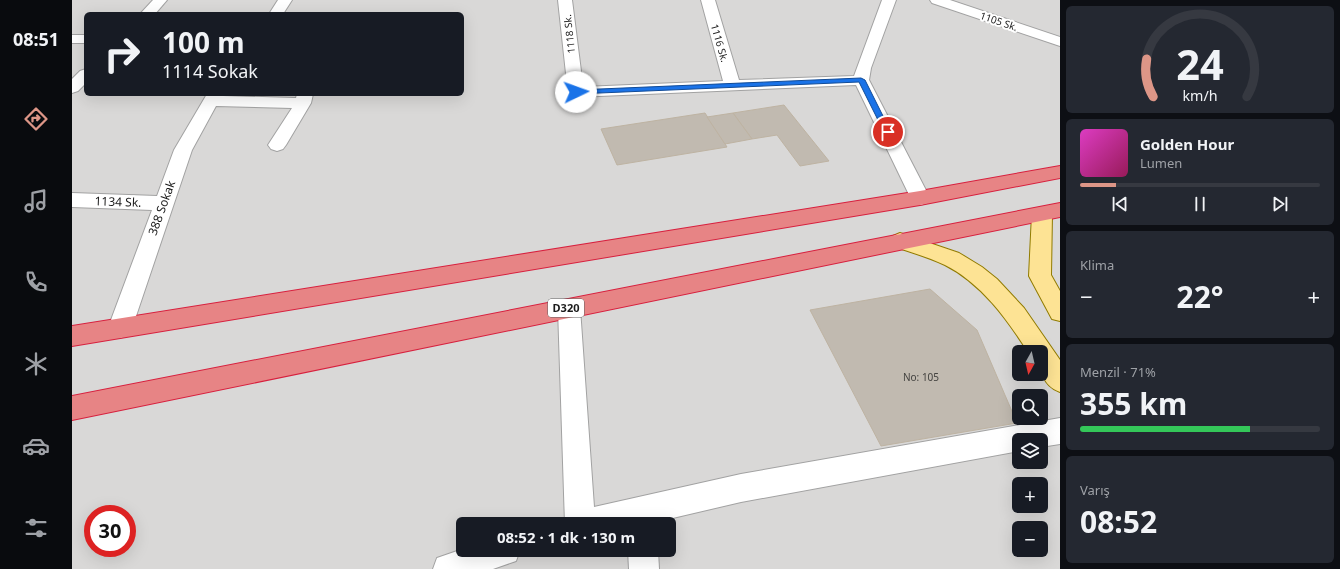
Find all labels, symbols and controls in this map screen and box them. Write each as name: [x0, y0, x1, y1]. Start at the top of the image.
street label: 1105 Sk.: [978, 8, 1020, 34]
street label: 1118 Sk.: [560, 14, 578, 54]
street label: 1116 Sk.: [708, 22, 732, 64]
text: 100 m: [162, 23, 245, 61]
text: 08:51: [13, 27, 59, 51]
icon: right: [96, 28, 148, 80]
text: 24: [1176, 36, 1224, 92]
text: 1114 Sokak: [162, 59, 258, 83]
position arrow: [555, 71, 597, 113]
text: km/h: [1182, 86, 1218, 105]
icon: directions: [22, 105, 50, 133]
pin: [871, 115, 905, 149]
icon: arrive: [877, 121, 899, 143]
text: Golden Hour: [1140, 134, 1234, 154]
text: Lumen: [1140, 154, 1182, 172]
street label: 388 Sokak: [144, 178, 179, 238]
icon: music: [22, 187, 50, 215]
street label: 1134 Sk.: [94, 192, 142, 211]
icon: previous: [1109, 193, 1131, 215]
icon: pause: [1189, 193, 1211, 215]
icon: next: [1269, 193, 1291, 215]
text: Klima: [1080, 256, 1114, 274]
icon: phone: [22, 268, 50, 296]
text: 22°: [1176, 276, 1224, 317]
text: −: [1080, 281, 1093, 311]
text: +: [1307, 281, 1320, 311]
road number: D320: [548, 299, 584, 317]
north arrow: [1012, 345, 1048, 381]
map controls: [1012, 345, 1048, 557]
icon: climate: [22, 350, 50, 378]
text: Menzil · 71%: [1080, 363, 1156, 381]
house number: No: 105: [903, 370, 939, 384]
text: 355 km: [1080, 383, 1187, 424]
button: search: [1012, 389, 1048, 425]
icon: car: [22, 432, 50, 460]
button: layers: [1012, 433, 1048, 469]
button: +: [1012, 477, 1048, 513]
text: Varış: [1080, 481, 1110, 499]
text: 08:52: [1080, 501, 1157, 542]
speed limit sign: 30: [84, 505, 136, 557]
icon: filters: [22, 514, 50, 542]
button: −: [1012, 521, 1048, 557]
text: 08:52 · 1 dk · 130 m: [497, 527, 635, 547]

